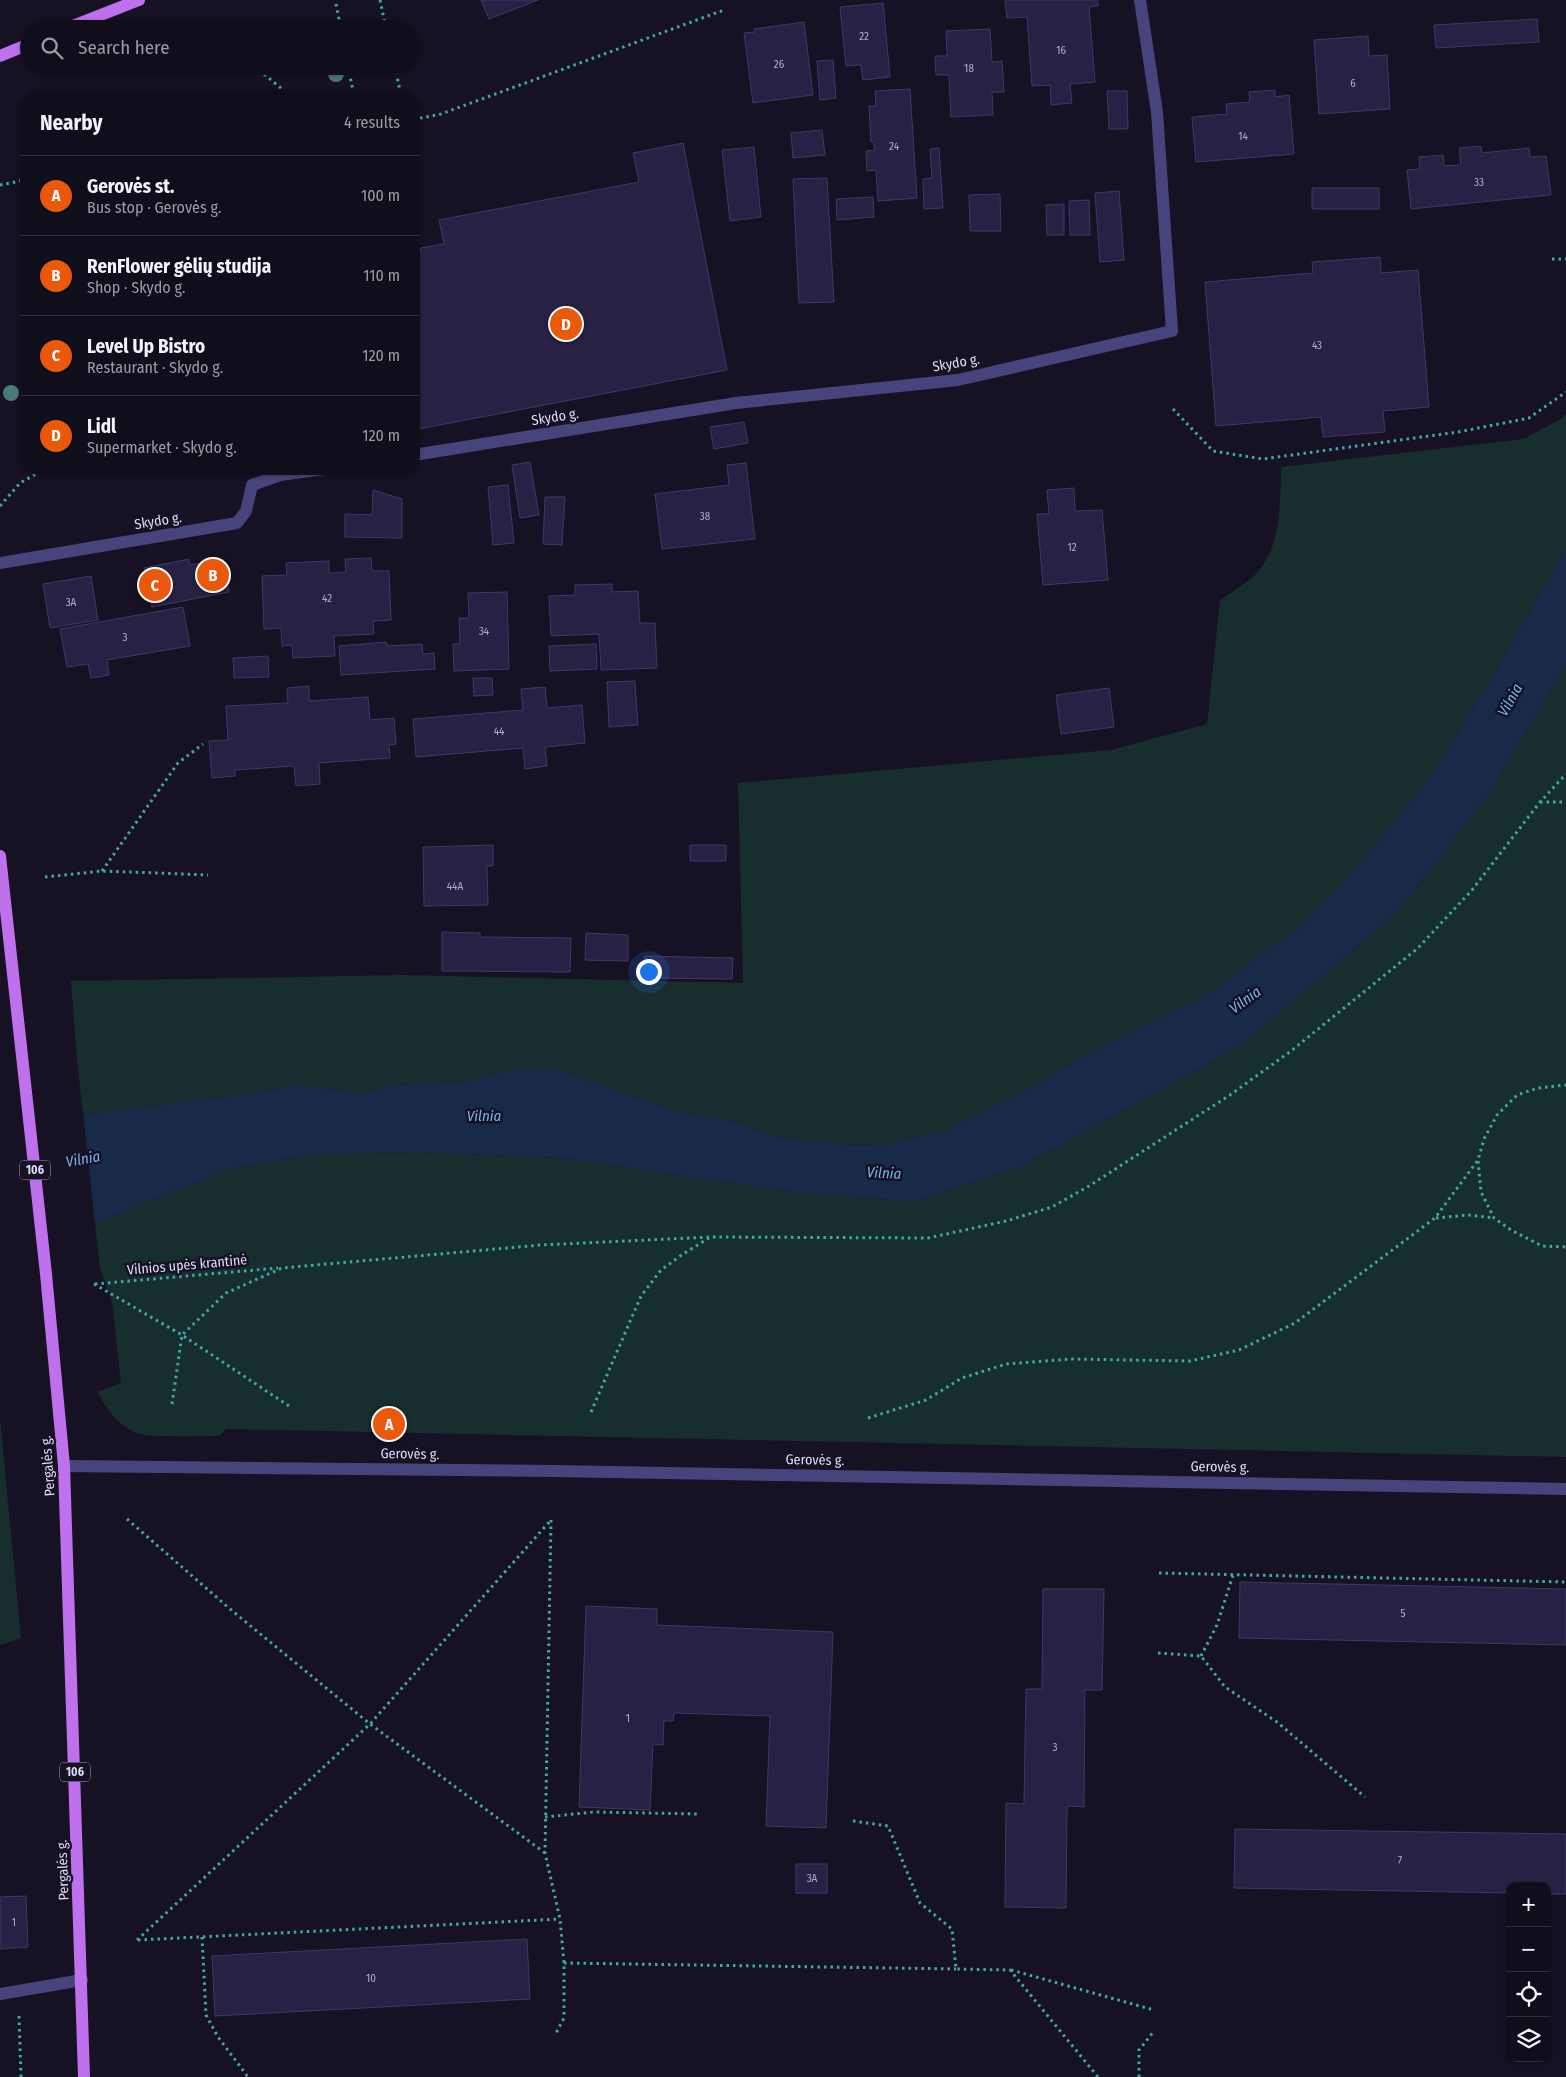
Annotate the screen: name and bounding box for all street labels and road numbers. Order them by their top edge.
street label: Skydo g. [931,351,981,375]
street label: Skydo g. [530,405,580,429]
street label: Skydo g. [133,509,183,533]
road number: 106 [20,1160,50,1180]
street label: Vilnios upės krantinė [126,1251,248,1279]
street label: Pergalės g. [37,1435,59,1497]
street label: Gerovės g. [381,1445,439,1463]
street label: Gerovės g. [786,1451,844,1469]
street label: Gerovės g. [1191,1458,1249,1476]
road number: 106 [60,1762,90,1781]
street label: Pergalės g. [53,1839,73,1901]

